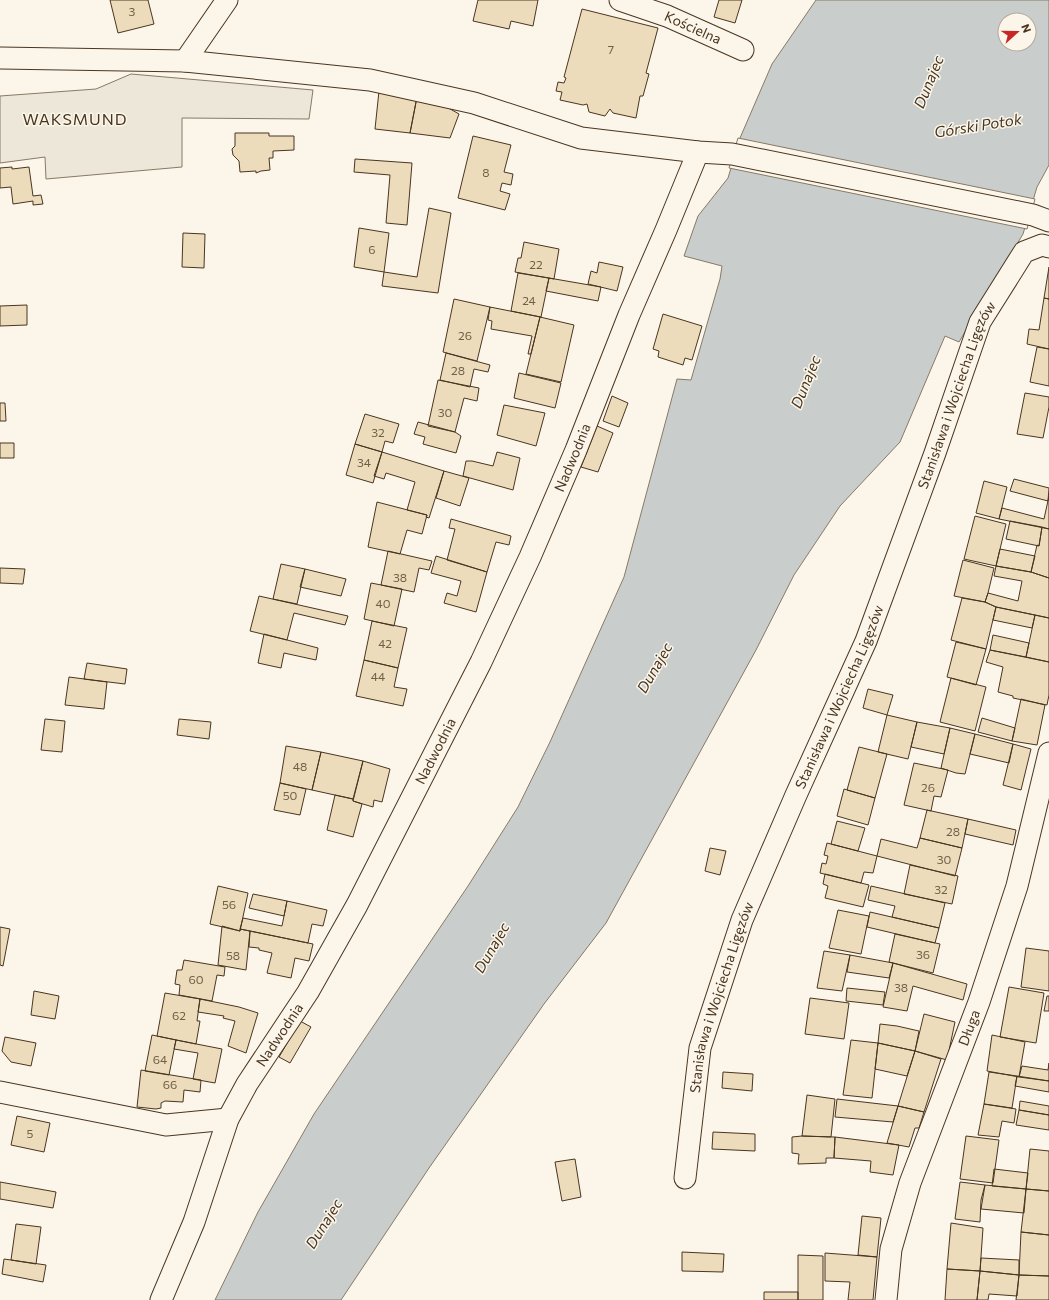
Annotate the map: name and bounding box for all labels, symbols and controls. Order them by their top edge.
house number: 3 [129,4,136,18]
street label: Kościelna [662,7,724,47]
north arrow [997,12,1037,52]
text: N [1019,22,1034,34]
house number: 7 [608,42,614,56]
water label: Dunajec [909,52,947,111]
district label: WAKSMUND [23,109,128,128]
water label: Górski Potok [933,109,1024,141]
house number: 8 [482,165,490,179]
house number: 6 [368,242,376,256]
house number: 22 [529,257,543,271]
house number: 24 [522,293,536,307]
street label: Stanisława i Wojciecha Ligęzów [914,298,999,491]
house number: 26 [458,328,472,342]
water label: Dunajec [786,352,824,411]
house number: 28 [451,363,465,377]
house number: 30 [438,405,453,419]
street label: Nadwodnia [550,421,594,494]
house number: 32 [371,425,385,439]
house number: 34 [357,455,371,469]
house number: 38 [393,570,407,584]
house number: 40 [375,596,391,610]
street label: Stanisława i Wojciecha Ligęzów [791,603,886,791]
house number: 42 [378,636,392,650]
water label: Dunajec [633,639,676,696]
house number: 44 [371,669,385,683]
street label: Nadwodnia [411,715,459,787]
house number: 48 [293,759,307,773]
house number: 26 [921,780,935,794]
house number: 50 [283,788,298,802]
house number: 28 [946,824,960,838]
house number: 30 [937,852,952,866]
house number: 32 [934,882,948,896]
house number: 56 [222,897,236,911]
street label: Stanisława i Wojciecha Ligęzów [686,899,757,1094]
water label: Dunajec [470,919,513,976]
house number: 36 [916,947,930,961]
house number: 58 [226,948,240,962]
house number: 60 [188,972,204,986]
house number: 38 [894,980,908,994]
street label: Nadwodnia [252,1000,306,1069]
street label: Długa [954,1007,983,1048]
house number: 62 [172,1008,186,1022]
house number: 64 [153,1052,167,1066]
house number: 66 [163,1077,177,1091]
house number: 5 [27,1126,34,1140]
water label: Dunajec [301,1195,346,1252]

